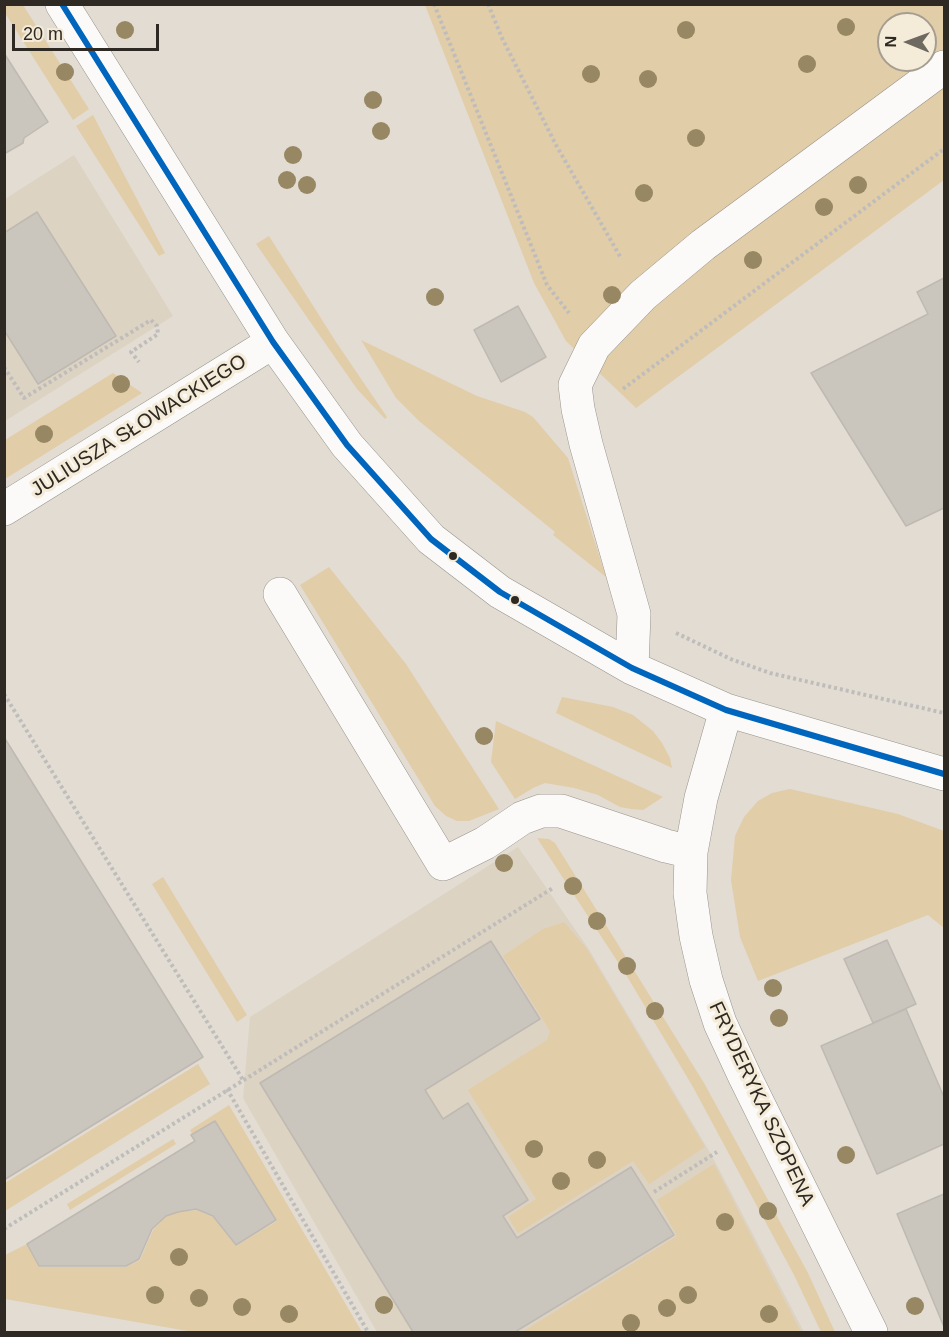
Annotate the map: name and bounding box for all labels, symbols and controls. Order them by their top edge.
scale bar [15,12,162,50]
north arrow [877,12,937,72]
text: 20 m [23,24,63,44]
text: N [882,36,899,48]
street label: JULIUSZA SŁOWACKIEGO [27,350,251,502]
unlabelled marker [447,550,459,562]
unlabelled marker [509,594,521,606]
street label: FRYDERYKA SZOPENA [703,998,819,1210]

